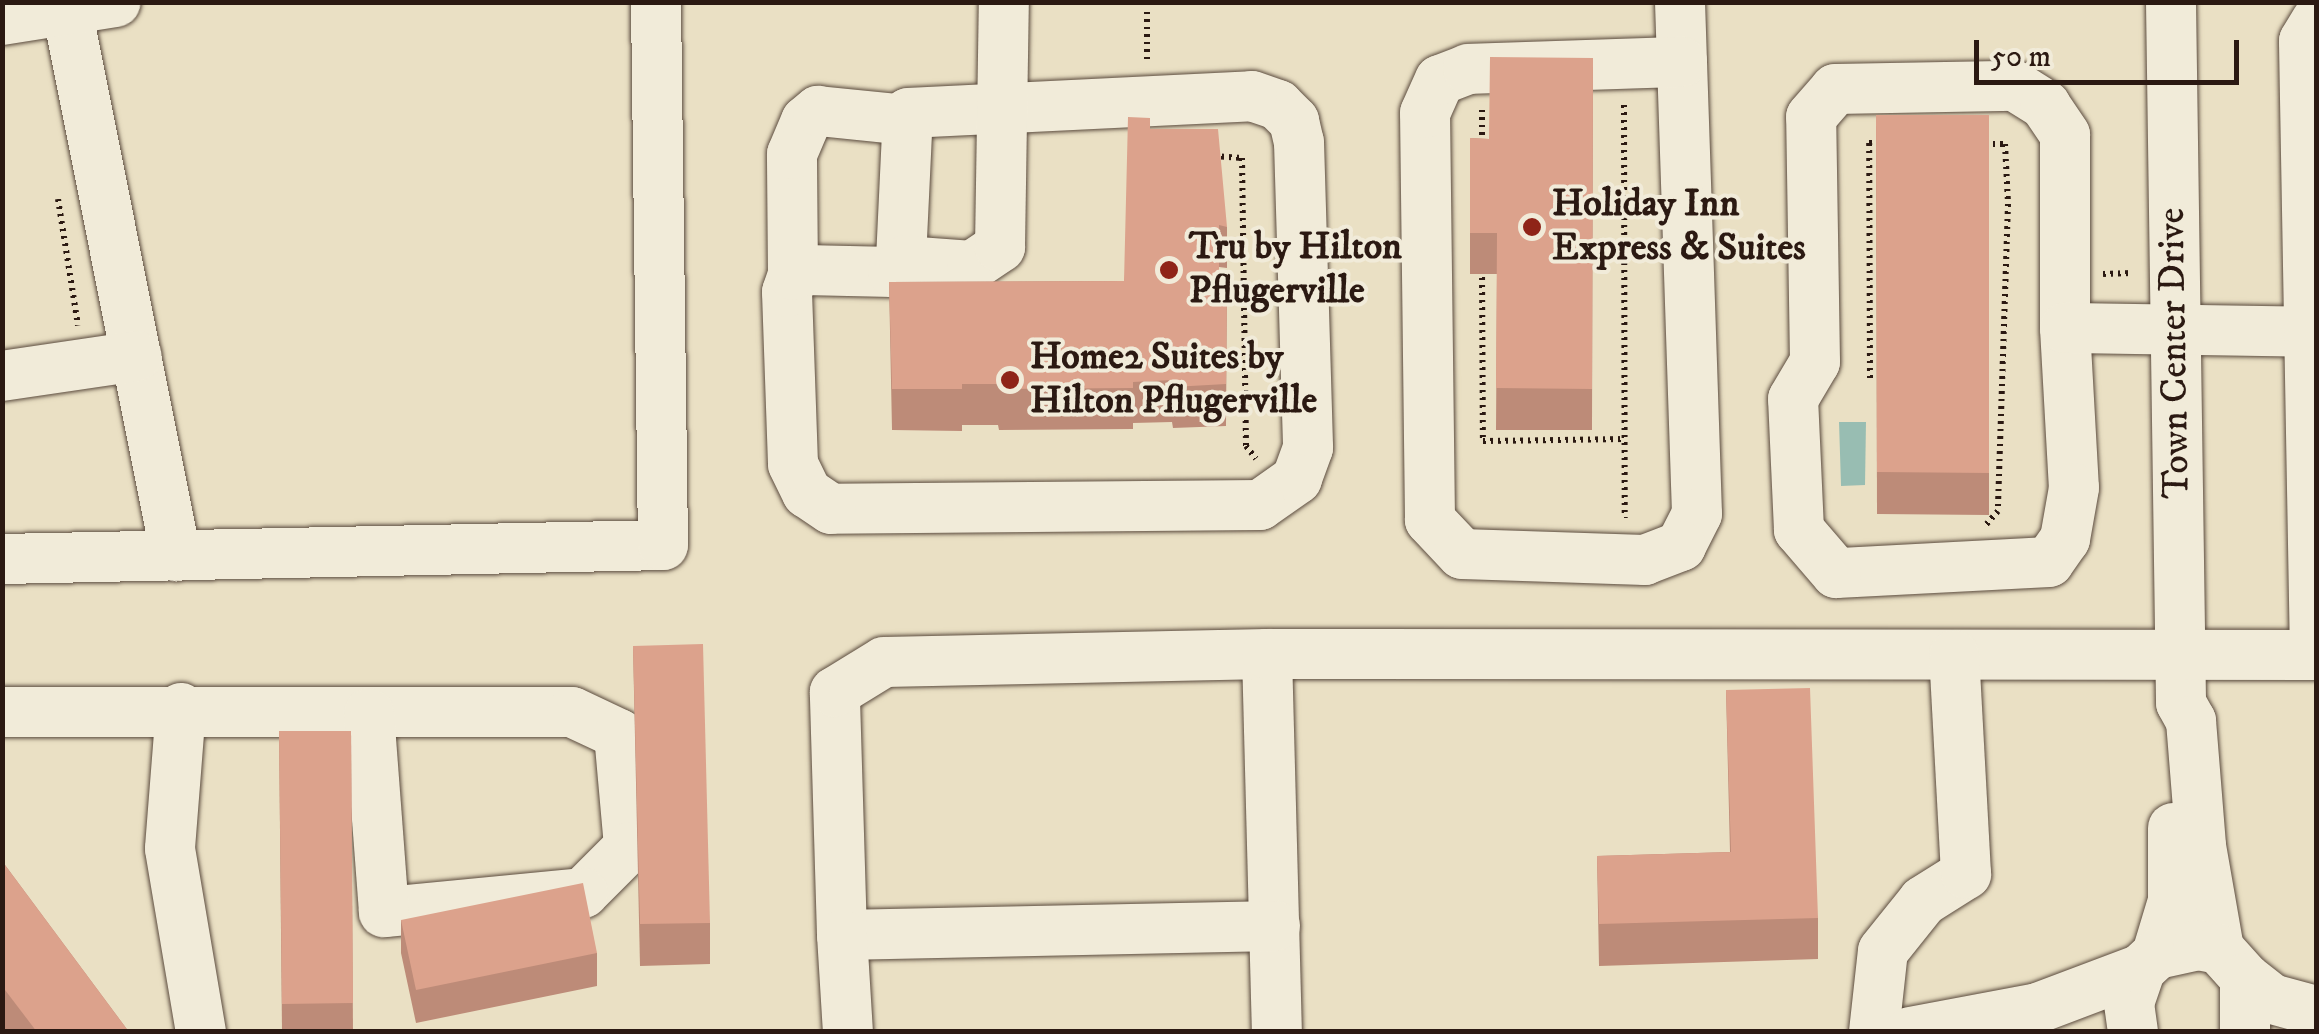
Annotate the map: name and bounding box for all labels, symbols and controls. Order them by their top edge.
scale bar [1979,20,2244,82]
text: 50 m [1991,39,2051,76]
place label: Holiday Inn Express & Suites [1552,182,1806,272]
street label: Town Center Drive [2150,207,2200,499]
marker: Holiday Inn Express & Suites [1521,216,1543,238]
place label: Tru by Hilton Pflugerville [1189,225,1402,314]
marker: Tru by Hilton Pflugerville [1158,259,1180,281]
place label: Home2 Suites by Hilton Pflugerville [1030,335,1317,424]
marker: Home2 Suites by Hilton Pflugerville [999,369,1021,391]

